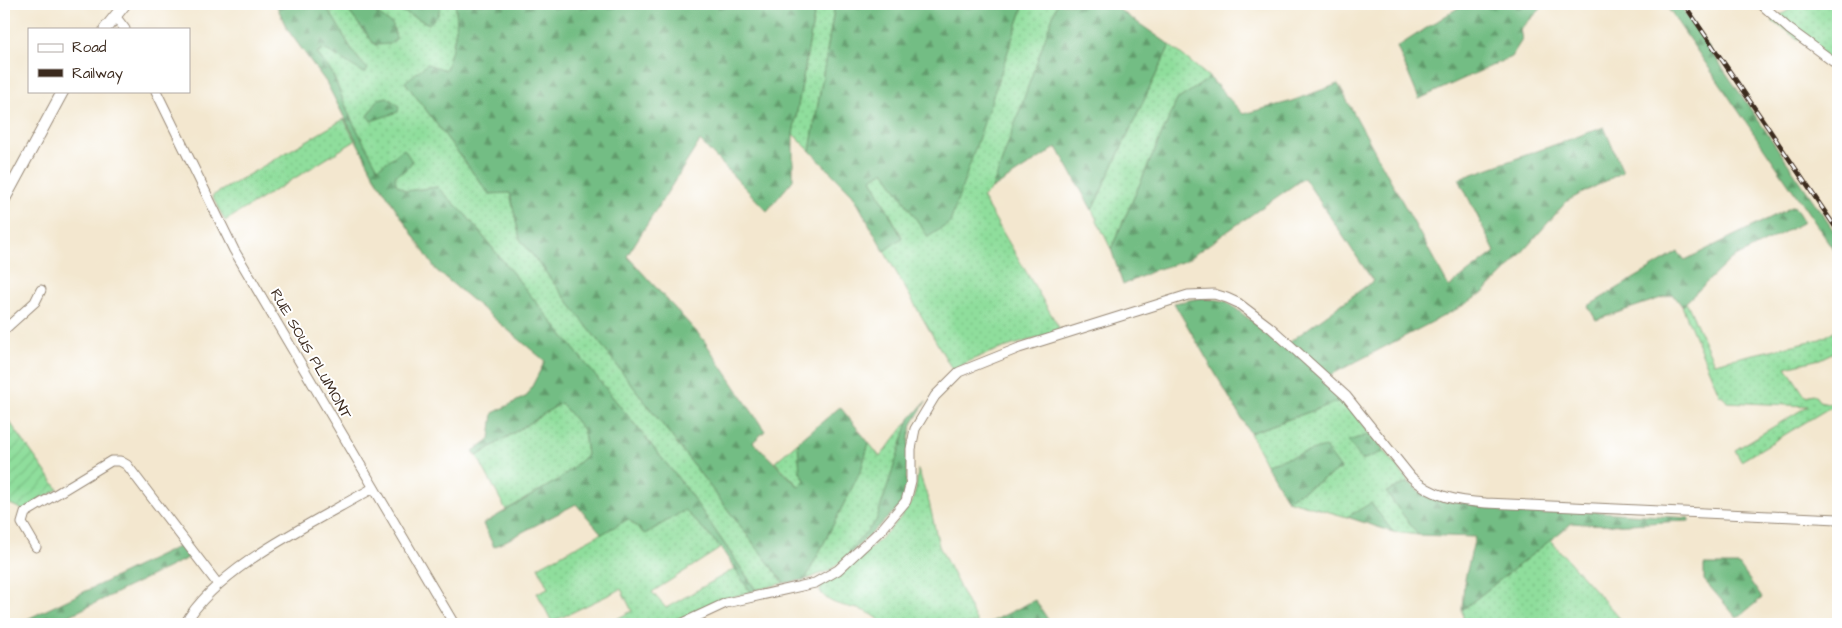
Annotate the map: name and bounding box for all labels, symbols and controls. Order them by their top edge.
legend [28,28,190,92]
text: Road [72,37,107,58]
text: Railway [72,63,123,85]
street label: RUE SOUS PLUMONT [265,285,357,424]

